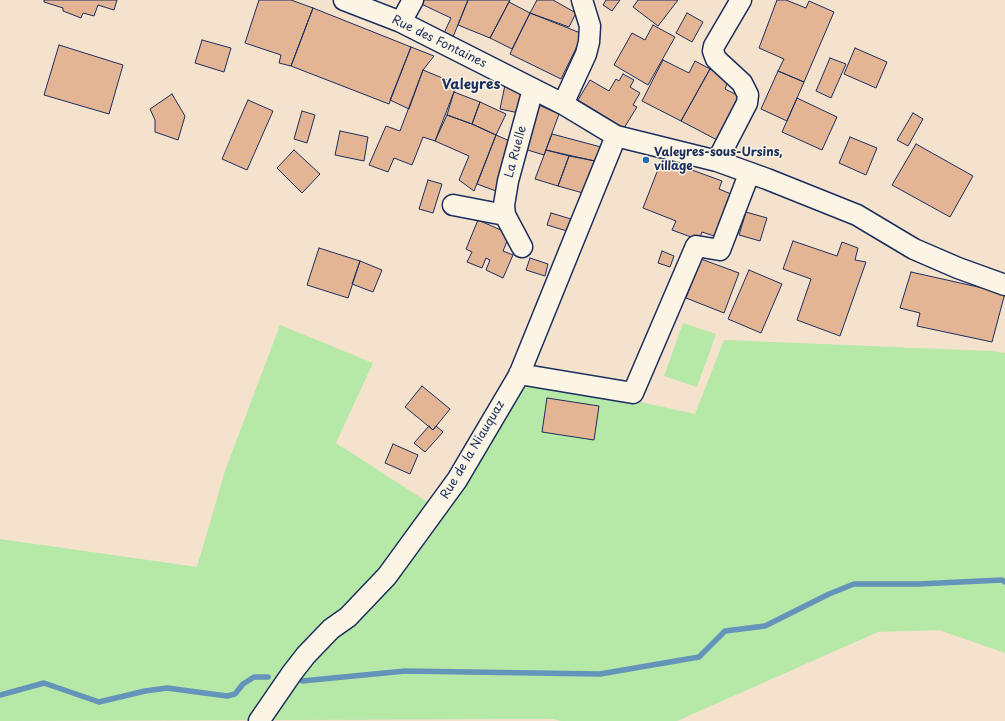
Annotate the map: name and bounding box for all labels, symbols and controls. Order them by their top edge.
street label: Rue des Fontaines [389,13,489,71]
district label: Valeyres [442,77,500,93]
street label: La Ruelle [502,125,530,179]
place label: Valeyres-sous-Ursins, village [654,146,782,174]
marker: Valeyres-sous-Ursins, village [641,155,651,165]
street label: Rue de la Niauquaz [438,398,508,502]

